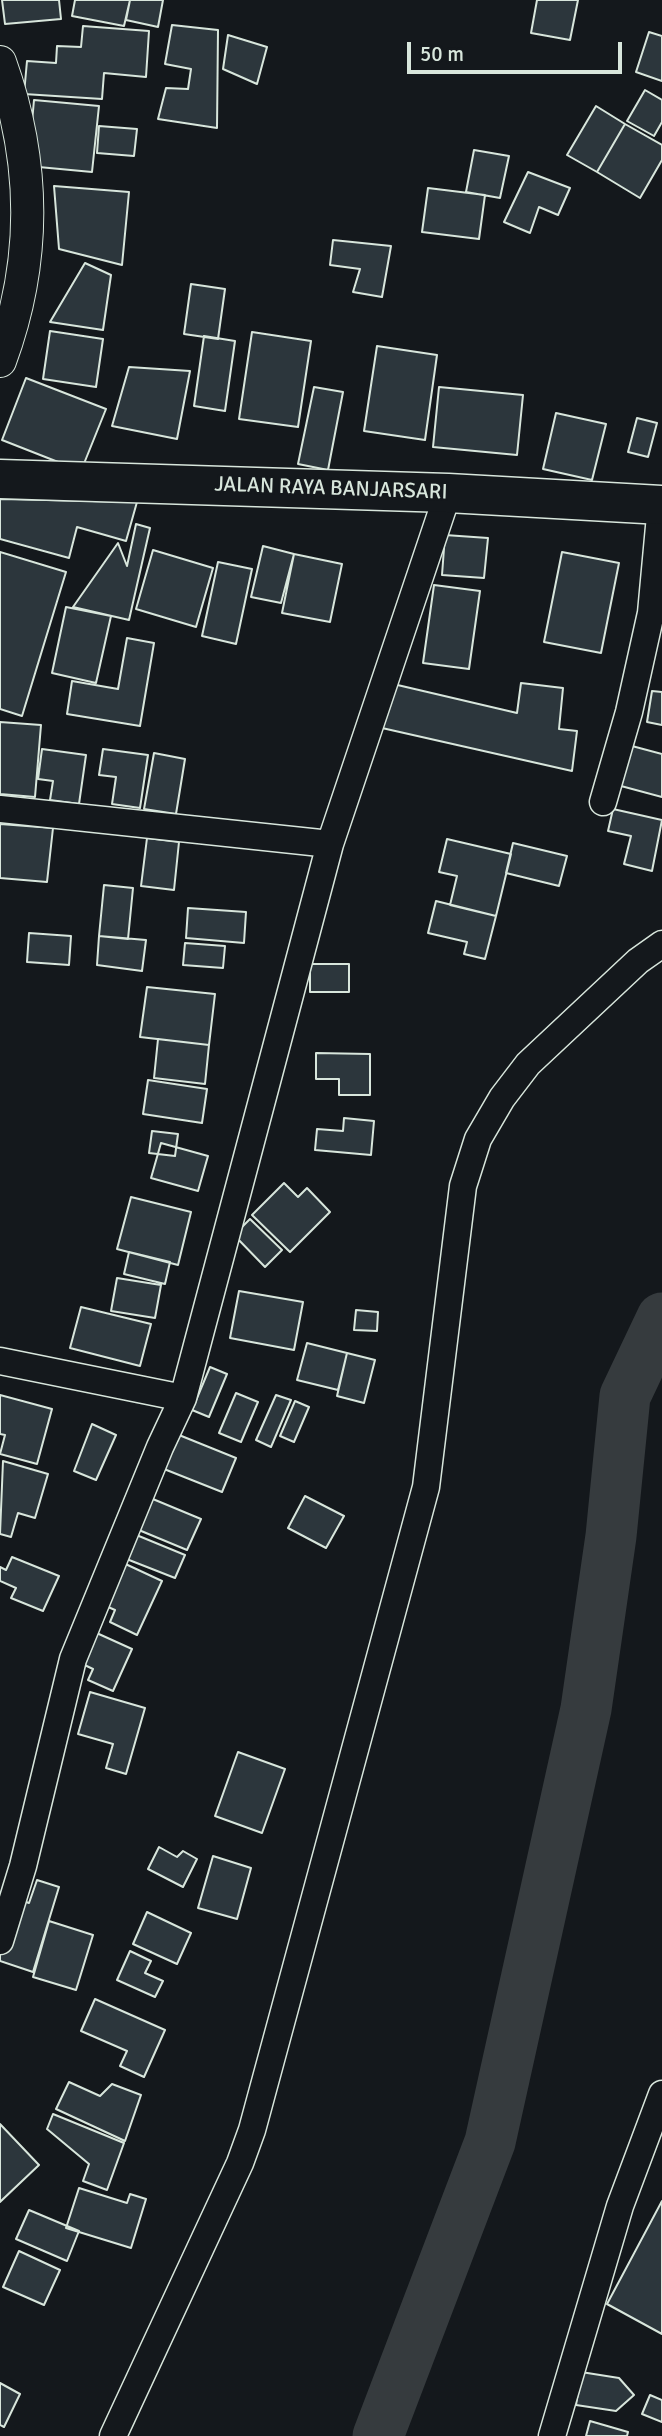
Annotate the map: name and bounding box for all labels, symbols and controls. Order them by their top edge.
scale bar [410,28,625,72]
text: 50 m [420,41,464,67]
street label: JALAN RAYA BANJARSARI [214,472,448,506]

